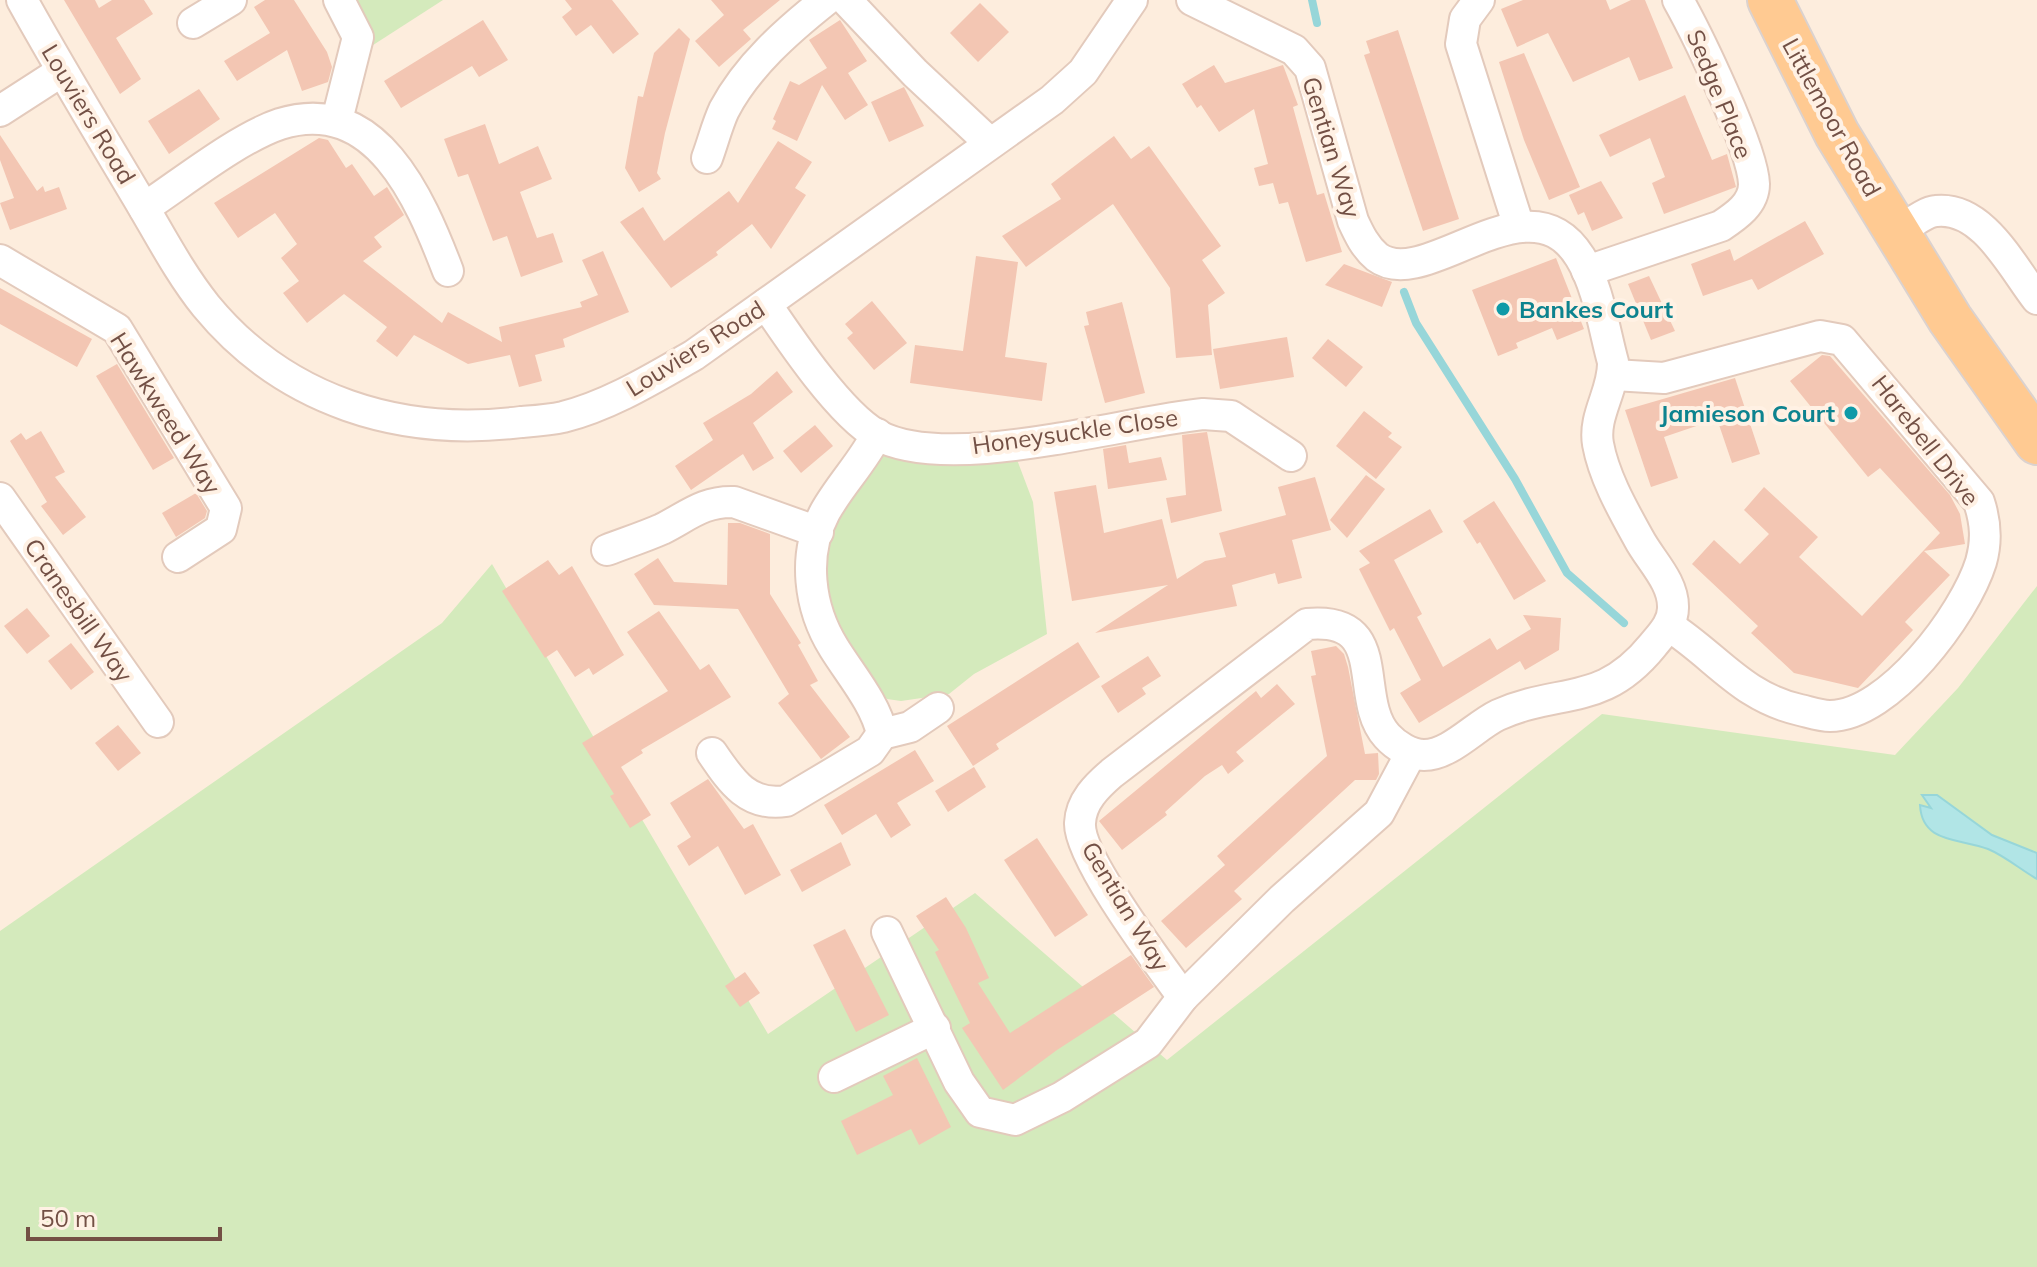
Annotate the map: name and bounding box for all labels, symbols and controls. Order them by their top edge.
street label: Sedge Place [1680,25,1760,163]
street label: Littlemoor Road [1776,33,1888,201]
street label: Louviers Road [36,39,142,189]
street label: Gentian Way [1296,73,1368,221]
street label: Louviers Road [620,294,770,402]
place label: Bankes Court [1519,294,1673,324]
marker: Bankes Court [1494,300,1512,318]
street label: Hawkweed Way [104,326,228,500]
street label: Harebell Drive [1866,369,1986,511]
place label: Jamieson Court [1660,398,1835,428]
street label: Honeysuckle Close [970,402,1180,460]
marker: Jamieson Court [1842,404,1860,422]
street label: Cranesbill Way [18,532,140,688]
street label: Gentian Way [1076,836,1177,976]
scale bar [28,1191,220,1241]
text: 50 m [40,1203,96,1233]

